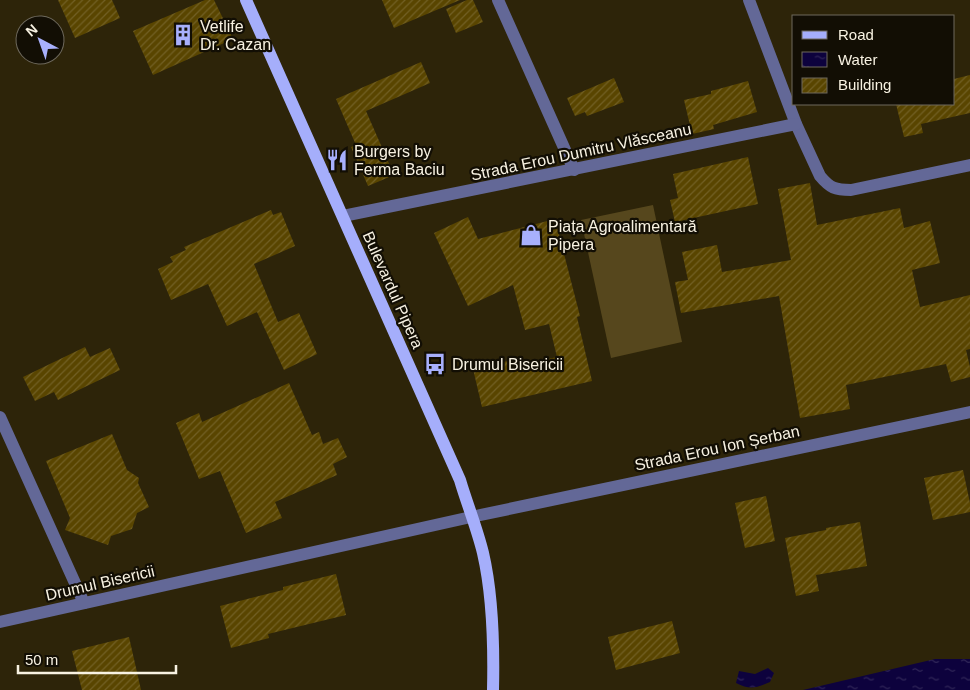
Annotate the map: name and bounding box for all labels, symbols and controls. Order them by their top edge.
north arrow [15,15,65,65]
legend [792,15,955,105]
place label: Vetlife Dr. Cazan [200,18,271,53]
text: N [22,21,41,40]
building icon: Vetlife Dr. Cazan [170,22,196,48]
text: Road [838,26,874,43]
text: Water [838,51,877,68]
text: Building [838,76,891,93]
street label: Strada Erou Dumitru Vlăsceanu [469,120,693,184]
place label: Burgers by Ferma Baciu [354,143,445,178]
restaurant icon: Burgers by Ferma Baciu [324,147,350,173]
place label: Piața Agroalimentară Pipera [548,218,697,253]
shop icon: Piața Agroalimentară Pipera [518,222,544,248]
street label: Bulevardul Pipera [360,229,426,351]
bus stop icon: Drumul Bisericii [422,351,448,377]
place label: Drumul Bisericii [452,356,563,373]
street label: Strada Erou Ion Șerban [633,422,801,474]
street label: Drumul Bisericii [44,562,156,604]
scale bar [18,642,175,674]
text: 50 m [25,651,58,668]

